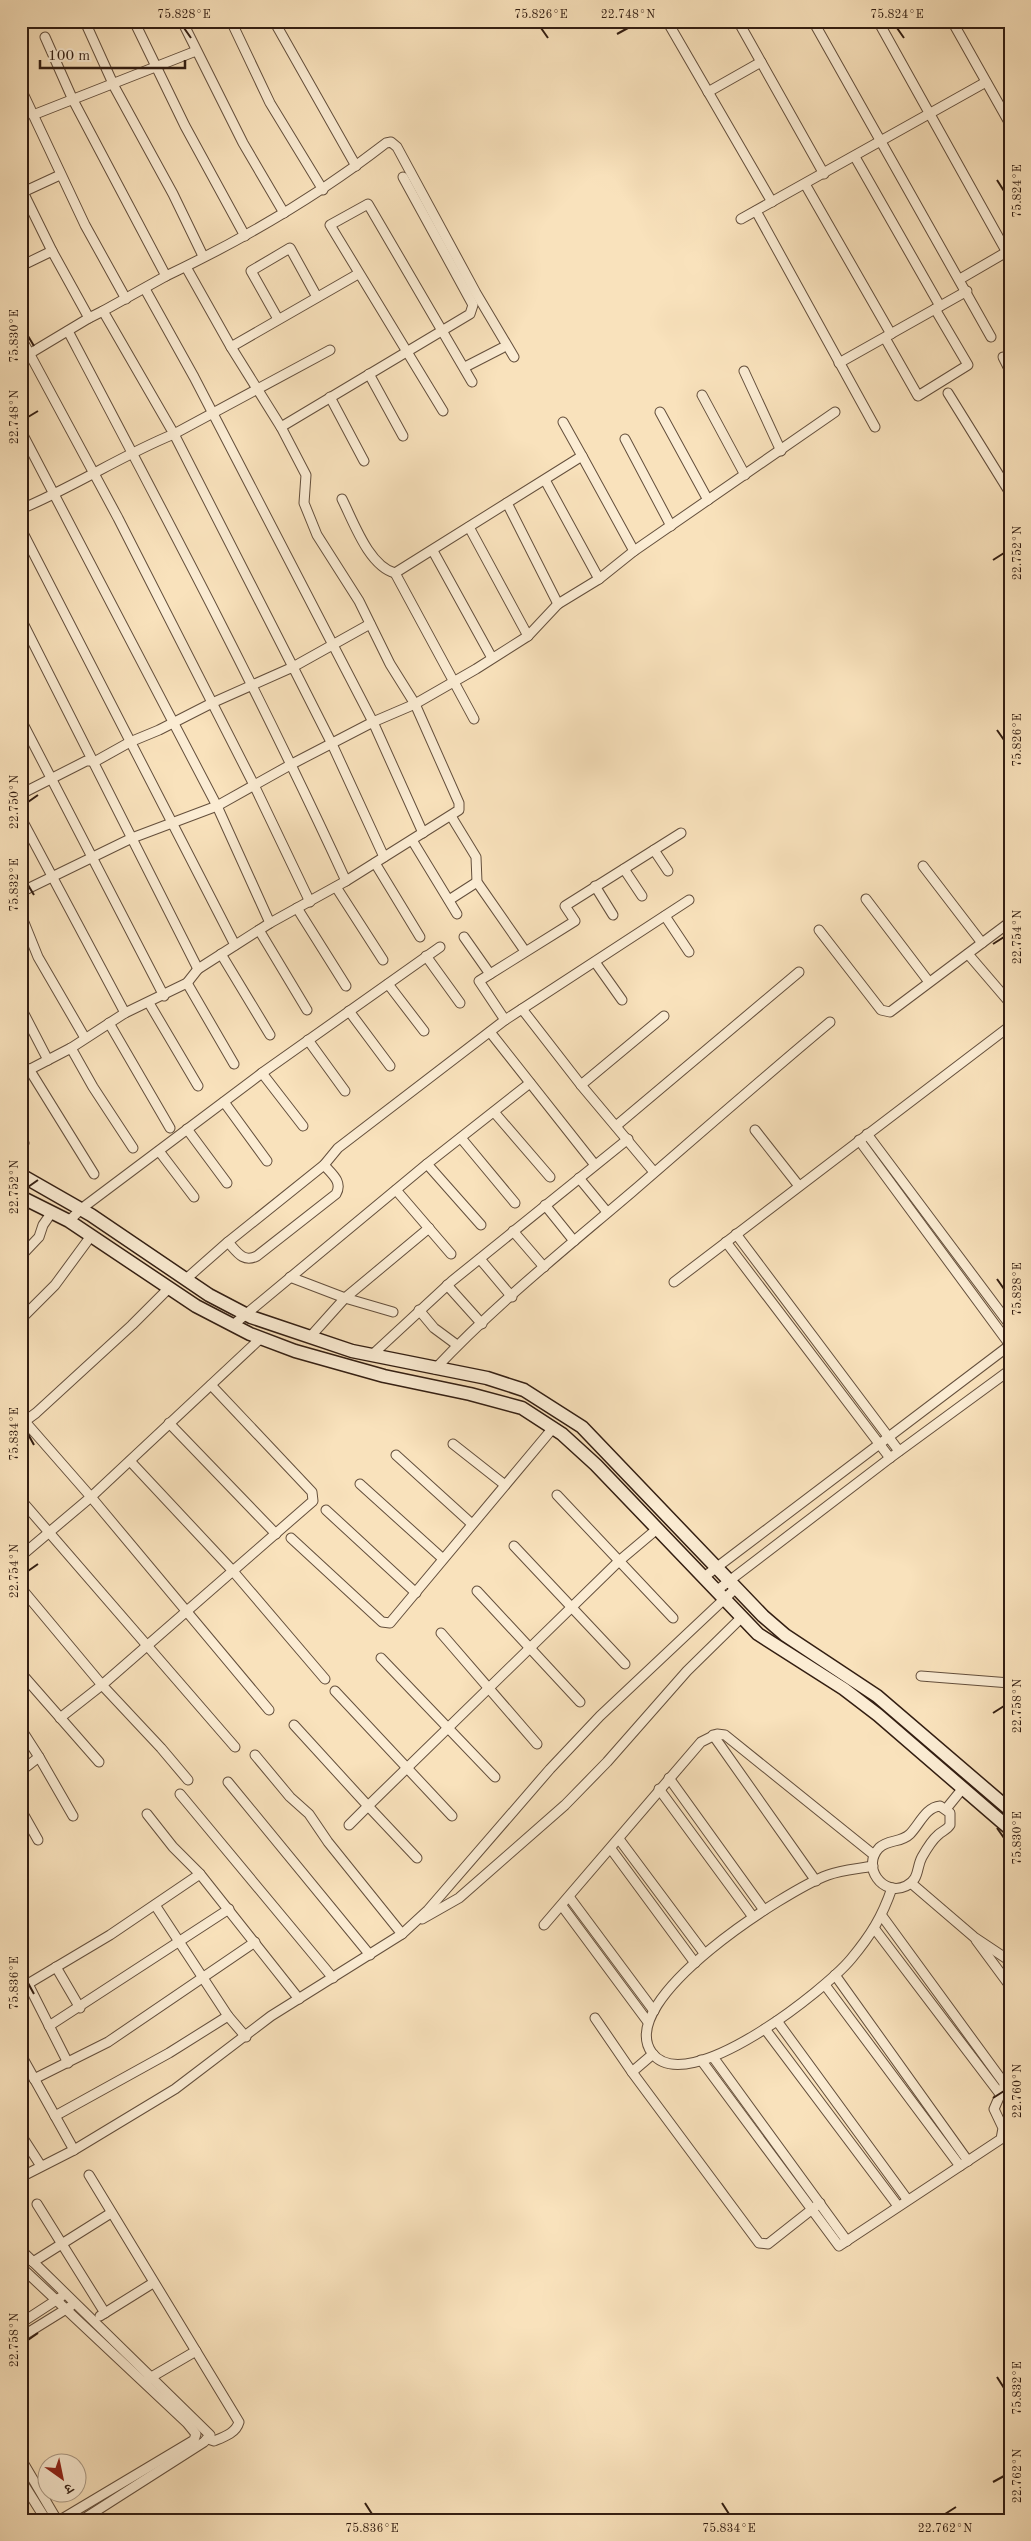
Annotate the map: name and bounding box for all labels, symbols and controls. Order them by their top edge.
text: 75.828°E [157,8,211,21]
text: 75.826°E [514,8,568,21]
text: 75.824°E [870,8,924,21]
text: 22.748°N [601,9,655,21]
scale bar [40,38,185,70]
text: 100 m [48,49,90,64]
text: 75.824°E [1011,164,1024,218]
text: 75.830°E [8,309,21,363]
text: 22.748°N [9,390,21,444]
text: 22.752°N [1011,526,1024,580]
text: 75.826°E [1011,713,1024,767]
text: 22.750°N [8,775,21,829]
text: 75.832°E [8,858,21,912]
text: 22.754°N [1011,910,1024,964]
text: 22.752°N [8,1160,21,1214]
text: 75.828°E [1011,1262,1024,1316]
text: 75.834°E [8,1407,21,1461]
text: 22.754°N [8,1544,21,1598]
text: 22.758°N [1011,1679,1024,1733]
text: 75.830°E [1011,1811,1024,1865]
text: 75.836°E [8,1956,21,2010]
text: 22.760°N [1012,2064,1024,2118]
text: 22.758°N [8,2313,21,2367]
text: 75.832°E [1011,2361,1024,2415]
text: 22.762°N [1012,2449,1024,2503]
north arrow [38,2454,88,2504]
text: उ [61,2480,76,2496]
text: 75.836°E [345,2522,399,2535]
text: 75.834°E [702,2522,756,2535]
text: 22.762°N [918,2523,972,2535]

